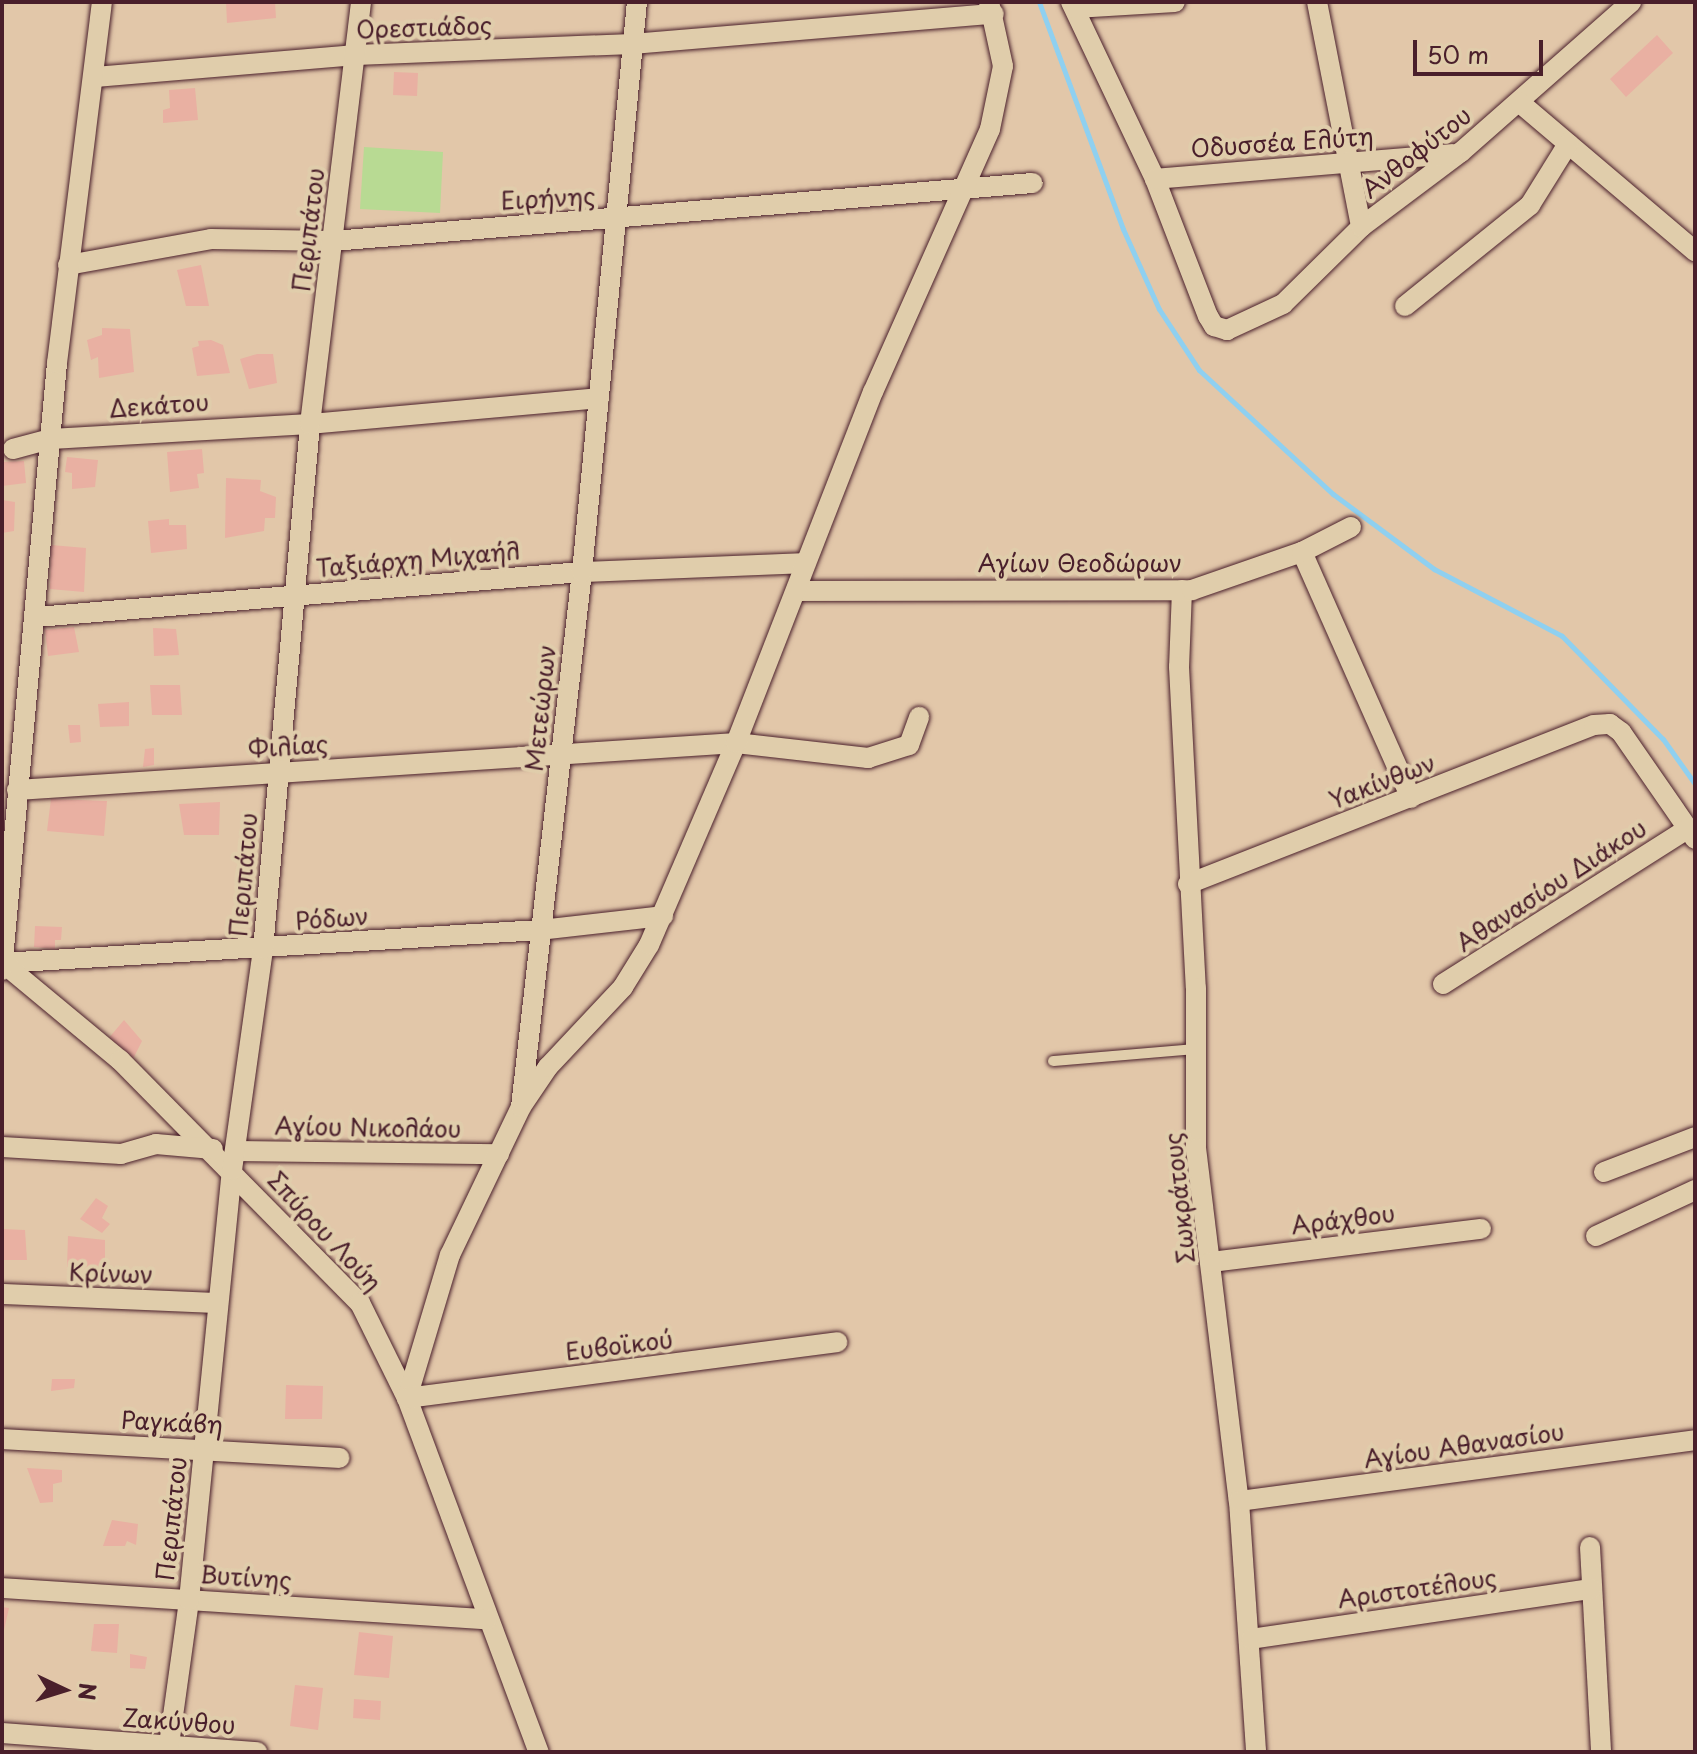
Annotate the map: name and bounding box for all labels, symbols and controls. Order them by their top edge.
street label: Ορεστιάδος [356,10,492,44]
scale bar [1417,24,1547,74]
text: 50 m [1427,36,1489,72]
street label: Ανθοφύτου [1356,100,1476,204]
street label: Οδυσσέα Ελύτη [1189,121,1375,163]
street label: Περιπάτου [286,166,330,294]
street label: Ειρήνης [500,181,596,215]
street label: Δεκάτου [108,387,210,423]
street label: Ταξιάρχη Μιχαήλ [315,536,521,582]
street label: Αγίων Θεοδώρων [977,549,1183,577]
street label: Μετεώρων [519,643,561,773]
street label: Φιλίας [247,729,329,763]
street label: Υακίνθων [1325,748,1439,814]
street label: Περιπάτου [223,811,263,939]
street label: Αθανασίου Διάκου [1451,813,1651,957]
street label: Ρόδων [294,901,370,935]
street label: Αγίου Νικολάου [274,1111,462,1143]
street label: Σωκράτους [1158,1131,1200,1265]
street label: Σπύρου Λούη [263,1166,387,1296]
street label: Αράχθου [1289,1198,1397,1240]
street label: Κρίνων [68,1257,154,1289]
street label: Ευβοϊκού [564,1324,674,1366]
street label: Ραγκάβη [120,1405,224,1439]
street label: Αγίου Αθανασίου [1362,1417,1566,1473]
street label: Περιπάτου [150,1455,192,1583]
street label: Βυτίνης [199,1559,293,1595]
street label: Αριστοτέλους [1336,1563,1498,1613]
north arrow [24,1650,104,1730]
text: N [71,1682,106,1702]
street label: Ζακύνθου [122,1703,236,1739]

